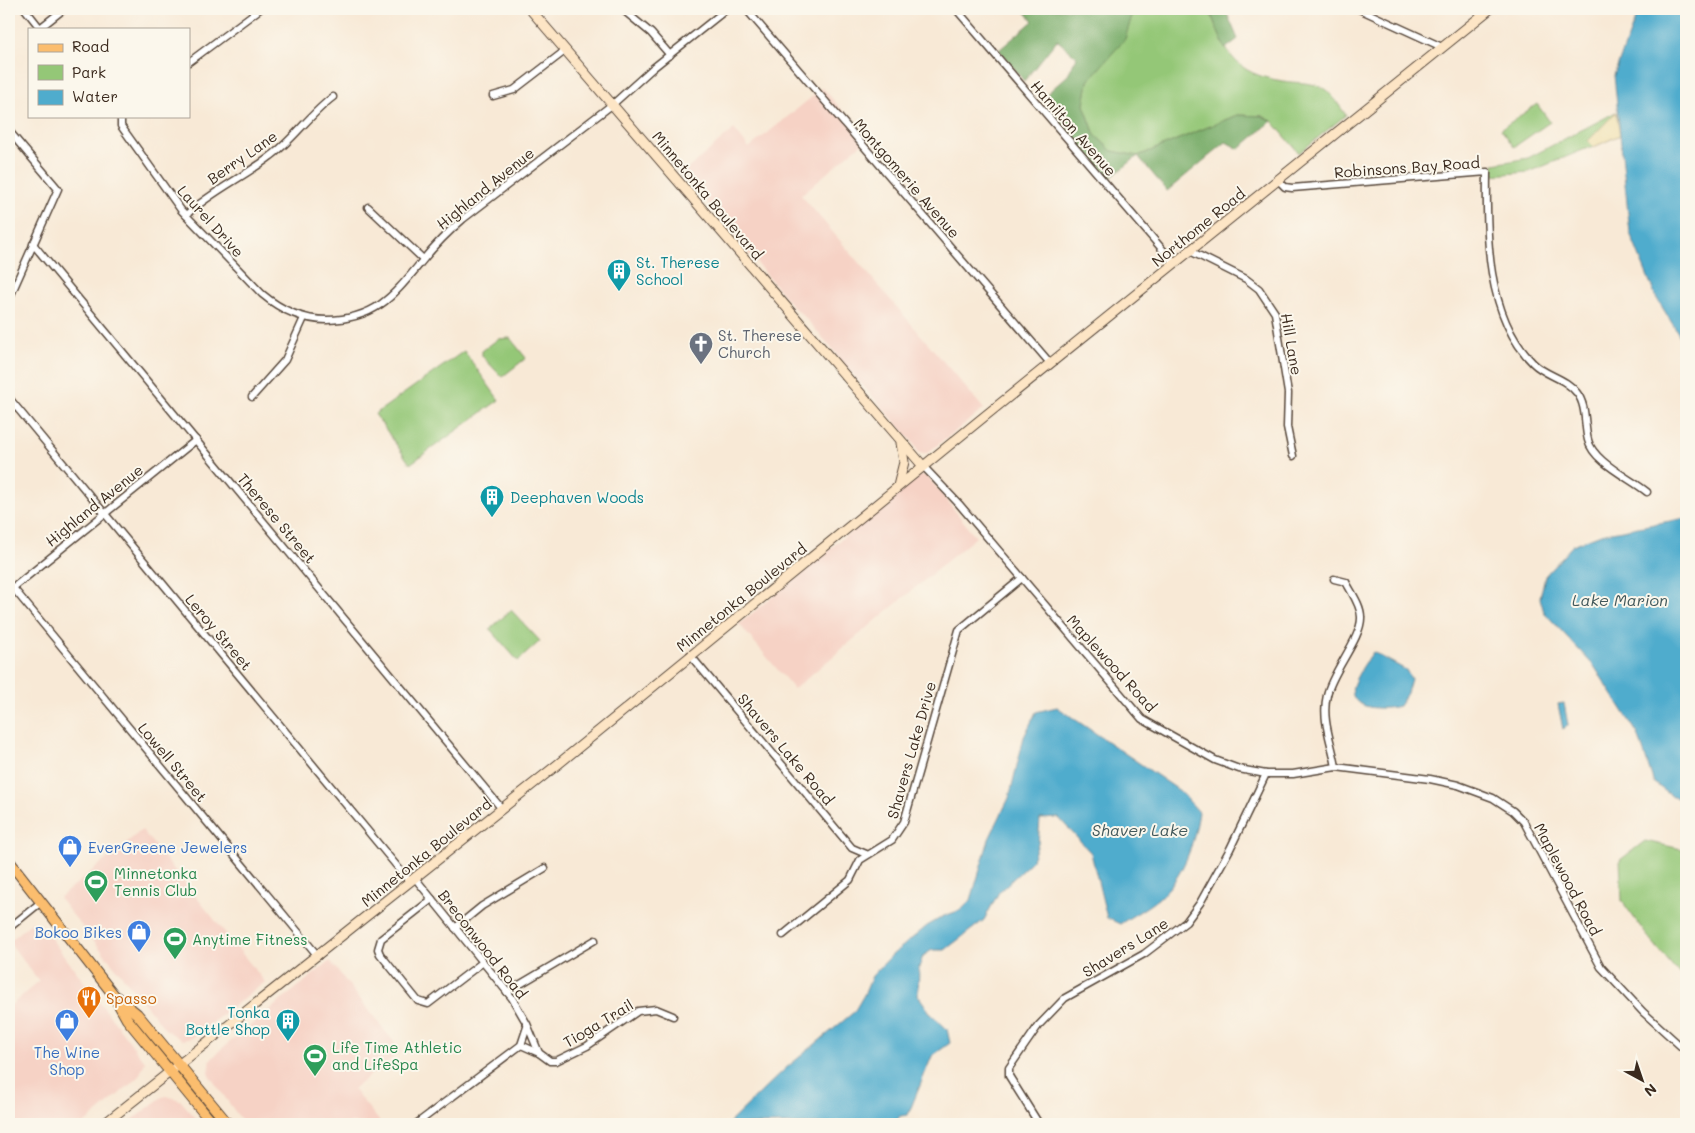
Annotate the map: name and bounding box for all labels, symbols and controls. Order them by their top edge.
legend [28,28,190,118]
text: Road [72,36,109,56]
text: Park [72,62,106,82]
street label: Hamilton Avenue [1027,76,1121,180]
text: Water [72,86,118,106]
street label: Montgomerie Avenue [849,114,965,242]
street label: Berry Lane [203,126,281,188]
street label: Minnetonka Boulevard [648,126,768,264]
street label: Highland Avenue [432,142,538,234]
street label: Robinsons Bay Road [1333,152,1481,182]
street label: Laurel Drive [173,181,249,261]
street label: Northome Road [1147,183,1249,271]
place label: St. Therese School [636,252,720,289]
building icon: St. Therese School [606,258,632,292]
street label: Hill Lane [1277,312,1307,376]
place label: St. Therese Church [718,325,802,362]
church icon: St. Therese Church [688,331,714,365]
street label: Highland Avenue [41,459,147,551]
street label: Therese Street [233,469,321,567]
building icon: Deephaven Woods [479,484,505,518]
place label: Deephaven Woods [510,487,644,507]
street label: Minnetonka Boulevard [672,538,810,656]
water label: Lake Marion [1572,589,1668,610]
street label: Leroy Street [181,590,257,674]
street label: Maplewood Road [1063,610,1161,716]
street label: Shavers Lake Drive [882,679,940,821]
street label: Shavers Lake Road [733,689,839,809]
street label: Lowell Street [134,718,212,806]
street label: Minnetonka Boulevard [357,793,495,911]
water label: Shaver Lake [1092,819,1188,840]
street label: Maplewood Road [1530,819,1606,939]
shop icon: EverGreene Jewelers [57,834,83,868]
place label: EverGreene Jewelers [88,837,247,857]
place label: Minnetonka Tennis Club [114,863,198,900]
sports icon: Minnetonka Tennis Club [83,869,109,903]
street label: Breconwood Road [434,885,532,1003]
street label: Shavers Lane [1078,913,1172,981]
shop icon: Bokoo Bikes [126,919,152,953]
place label: Bokoo Bikes [35,922,122,942]
sports icon: Anytime Fitness [162,926,188,960]
place label: Anytime Fitness [192,929,308,949]
restaurant icon: Spasso [76,985,102,1019]
place label: Spasso [106,988,157,1008]
street label: Tioga Trail [559,994,637,1052]
place label: Tonka Bottle Shop [186,1002,270,1039]
shop icon: The Wine Shop [54,1008,80,1042]
building icon: Tonka Bottle Shop [275,1008,301,1042]
place label: Life Time Athletic and LifeSpa [332,1037,462,1074]
place label: The Wine Shop [34,1042,100,1079]
sports icon: Life Time Athletic and LifeSpa [302,1043,328,1077]
north arrow [1618,1056,1668,1106]
text: N [1640,1080,1661,1101]

